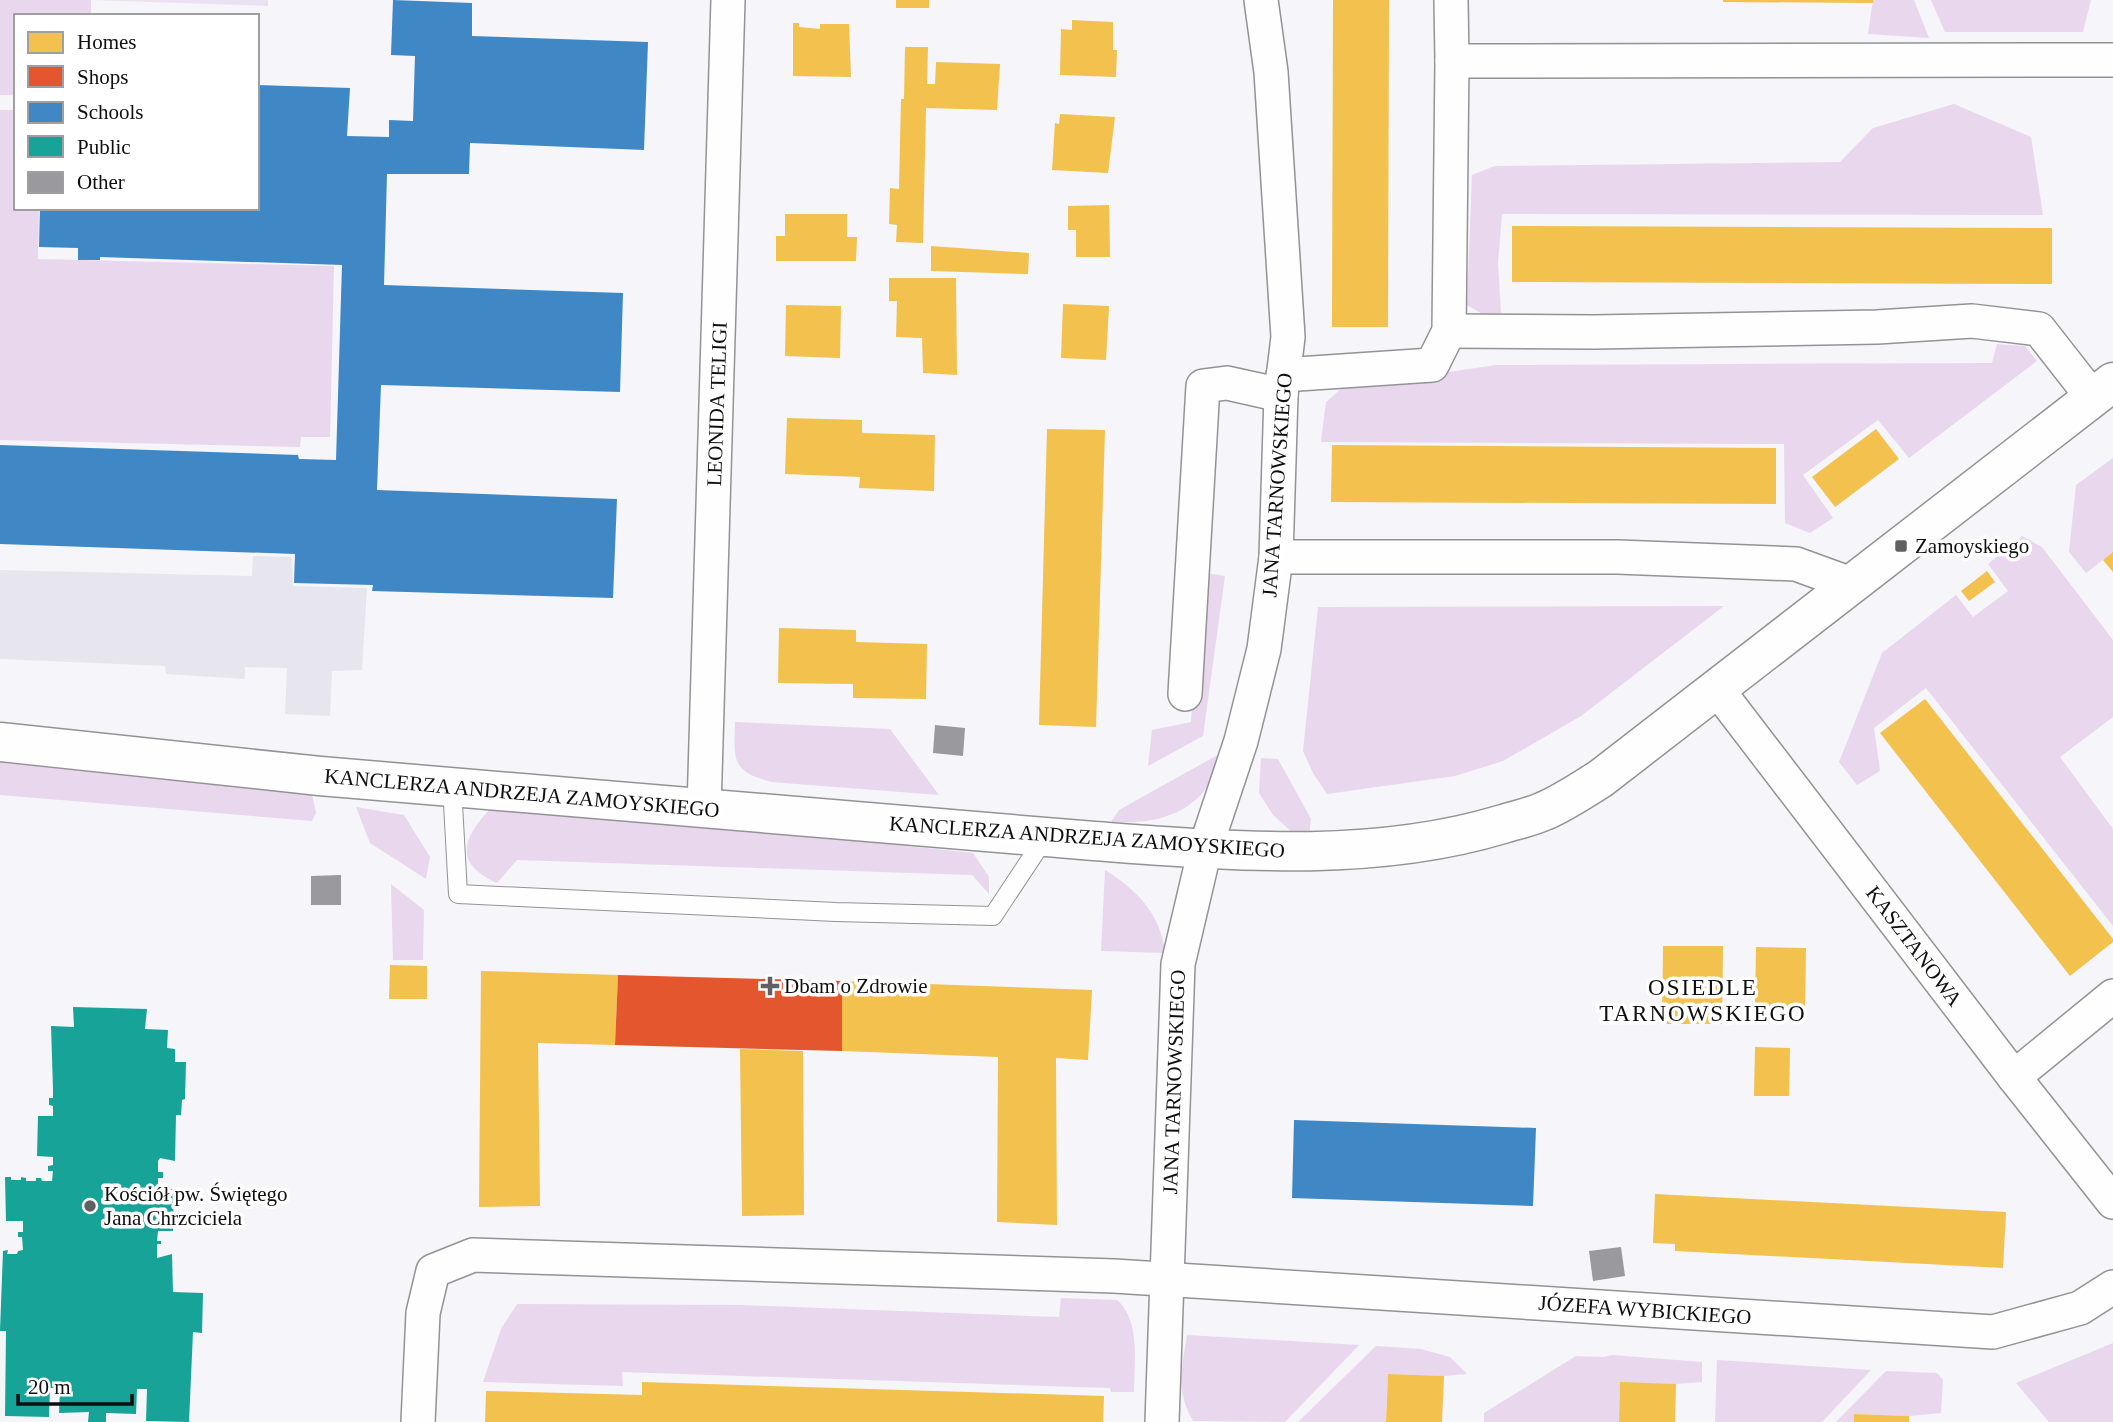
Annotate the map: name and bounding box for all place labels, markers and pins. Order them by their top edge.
place label: Zamoyskiego [1915,534,2029,558]
marker: Zamoyskiego [1893,538,1909,554]
place label: Dbam o Zdrowie [784,974,927,998]
marker: Dbam o Zdrowie [762,978,778,994]
place label: Kościół pw. Świętego Jana Chrzciciela [104,1182,288,1230]
marker: Kościół pw. Świętego Jana Chrzciciela [82,1198,98,1214]

